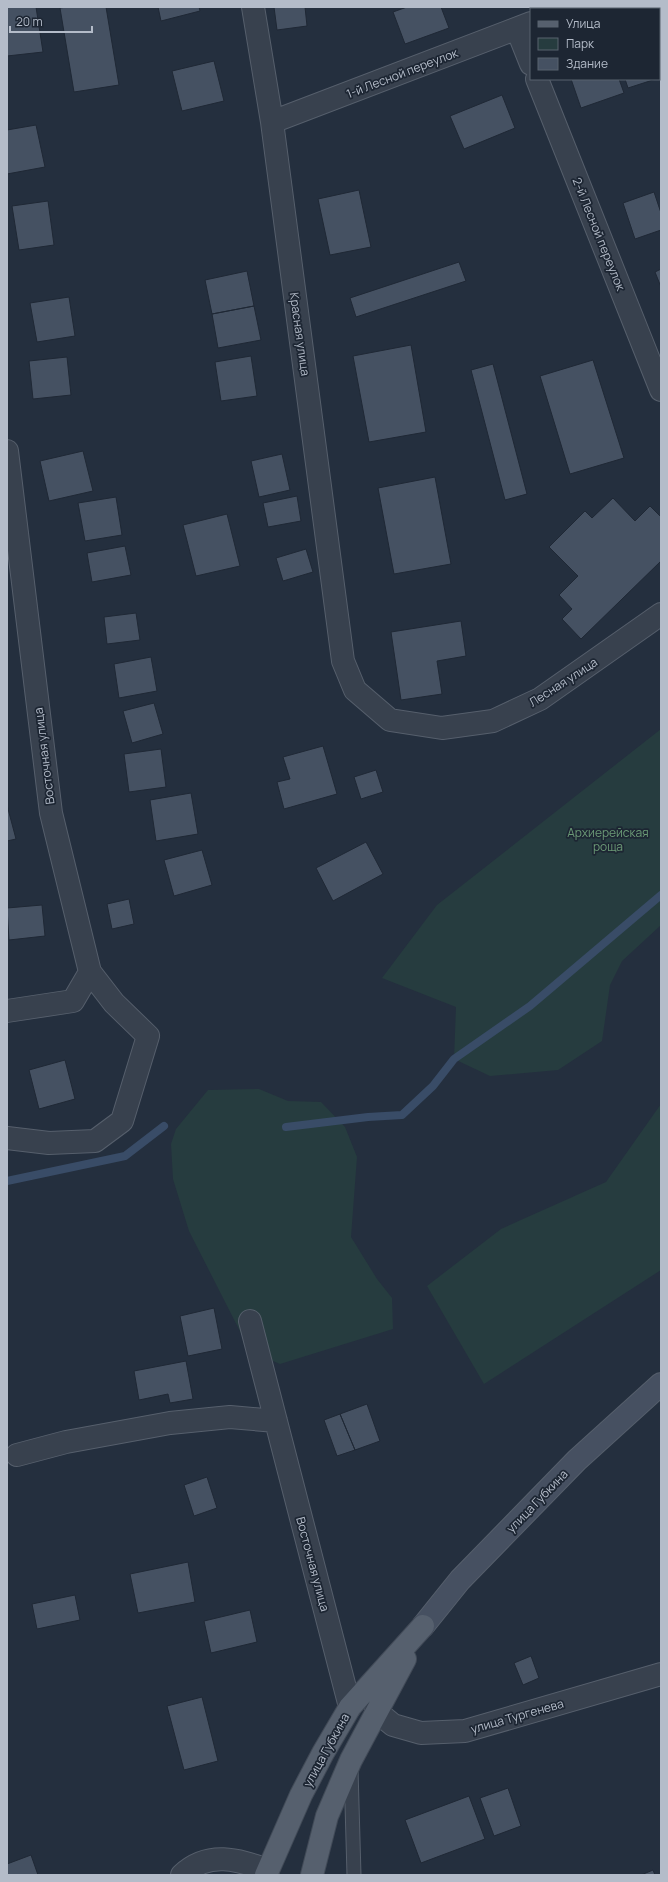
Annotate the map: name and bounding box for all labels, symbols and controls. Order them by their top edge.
scale bar [10,8,92,34]
legend [530,8,660,80]
text: 20 m [16,13,43,30]
text: Улица [566,15,600,32]
text: Парк [566,35,595,52]
street label: 1-й Лесной переулок [344,43,461,102]
text: Здание [566,55,608,72]
street label: 2-й Лесной переулок [569,175,630,294]
street label: Красная улица [286,291,314,377]
street label: Лесная улица [525,653,601,711]
street label: Восточная улица [30,707,58,805]
park label: Архиерейская роща [567,824,649,855]
street label: улица Губкина [503,1466,571,1536]
street label: Восточная улица [292,1515,334,1613]
street label: улица Тургенева [469,1695,565,1737]
street label: улица Губкина [299,1710,353,1790]

